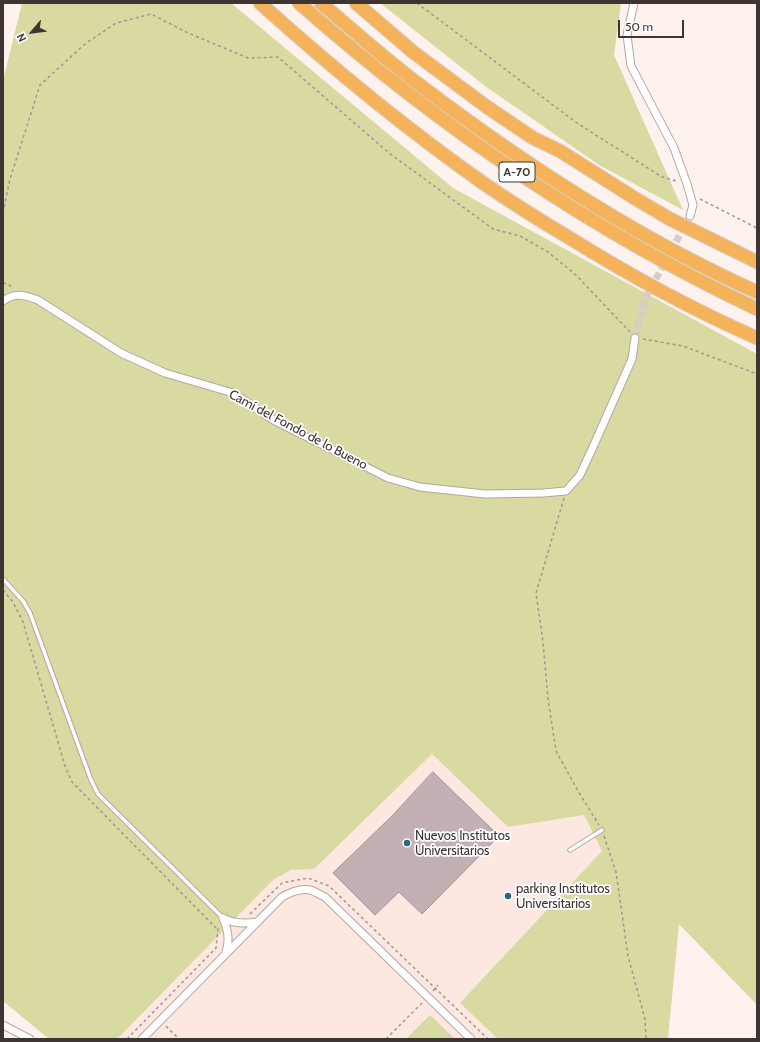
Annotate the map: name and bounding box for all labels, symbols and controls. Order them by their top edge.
north arrow [12,12,52,52]
scale bar [620,12,686,38]
text: 50 m [625,19,653,34]
text: N [13,31,29,44]
road number: A-70 [499,162,535,182]
street label: Camí del Fondo de lo Bueno [226,387,370,473]
place label: Nuevos Institutos Universitarios [415,828,510,859]
marker: Nuevos Institutos Universitarios [402,838,412,848]
place label: parking Institutos Universitarios [516,881,610,912]
marker: parking Institutos Universitarios [503,891,513,901]

